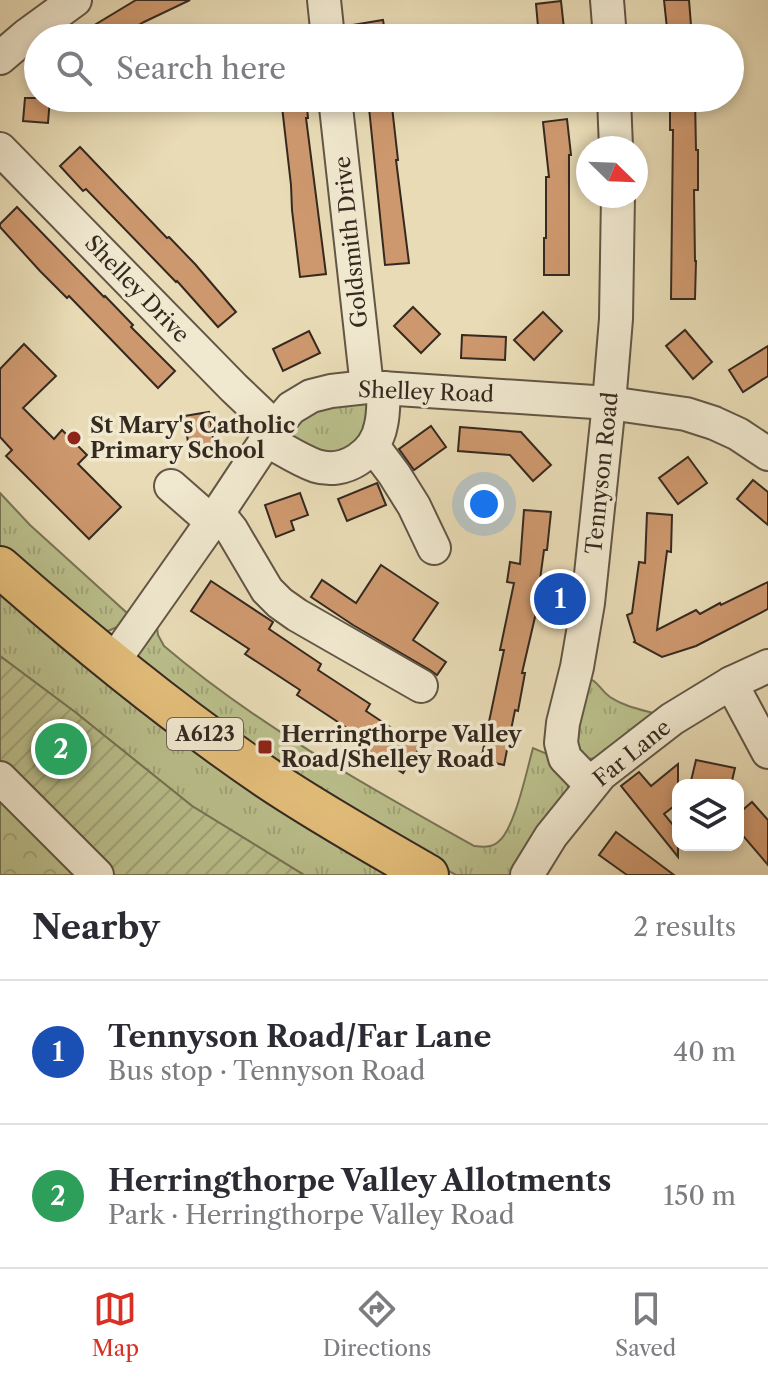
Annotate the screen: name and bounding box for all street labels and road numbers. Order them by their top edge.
street label: Goldsmith Drive [329,155,373,329]
street label: Shelley Drive [79,230,195,348]
street label: Shelley Road [358,376,494,408]
street label: Tennyson Road [580,391,624,555]
street label: Far Lane [588,714,676,792]
road number: A6123 [167,718,243,750]

